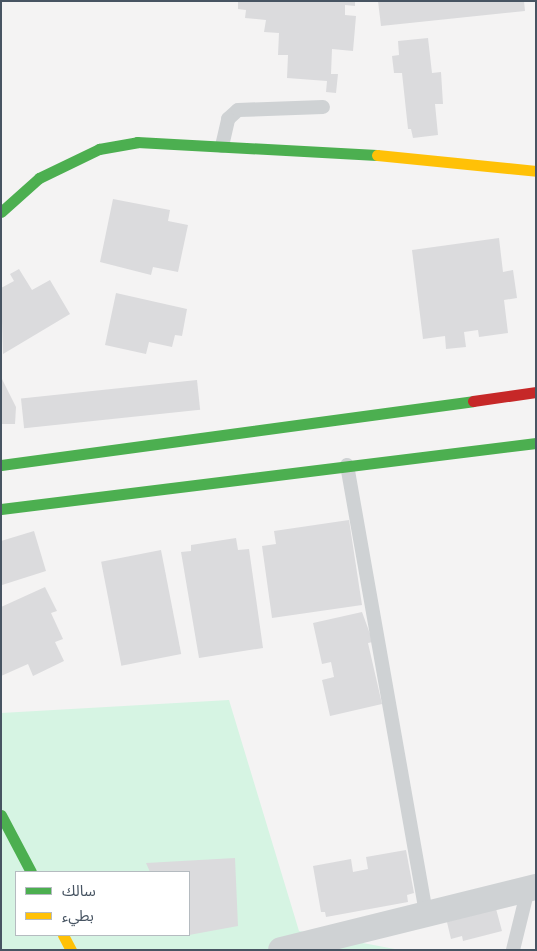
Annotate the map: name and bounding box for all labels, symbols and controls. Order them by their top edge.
legend [15,871,190,936]
text: سالك [62,882,96,900]
text: بطيء [62,907,94,925]

